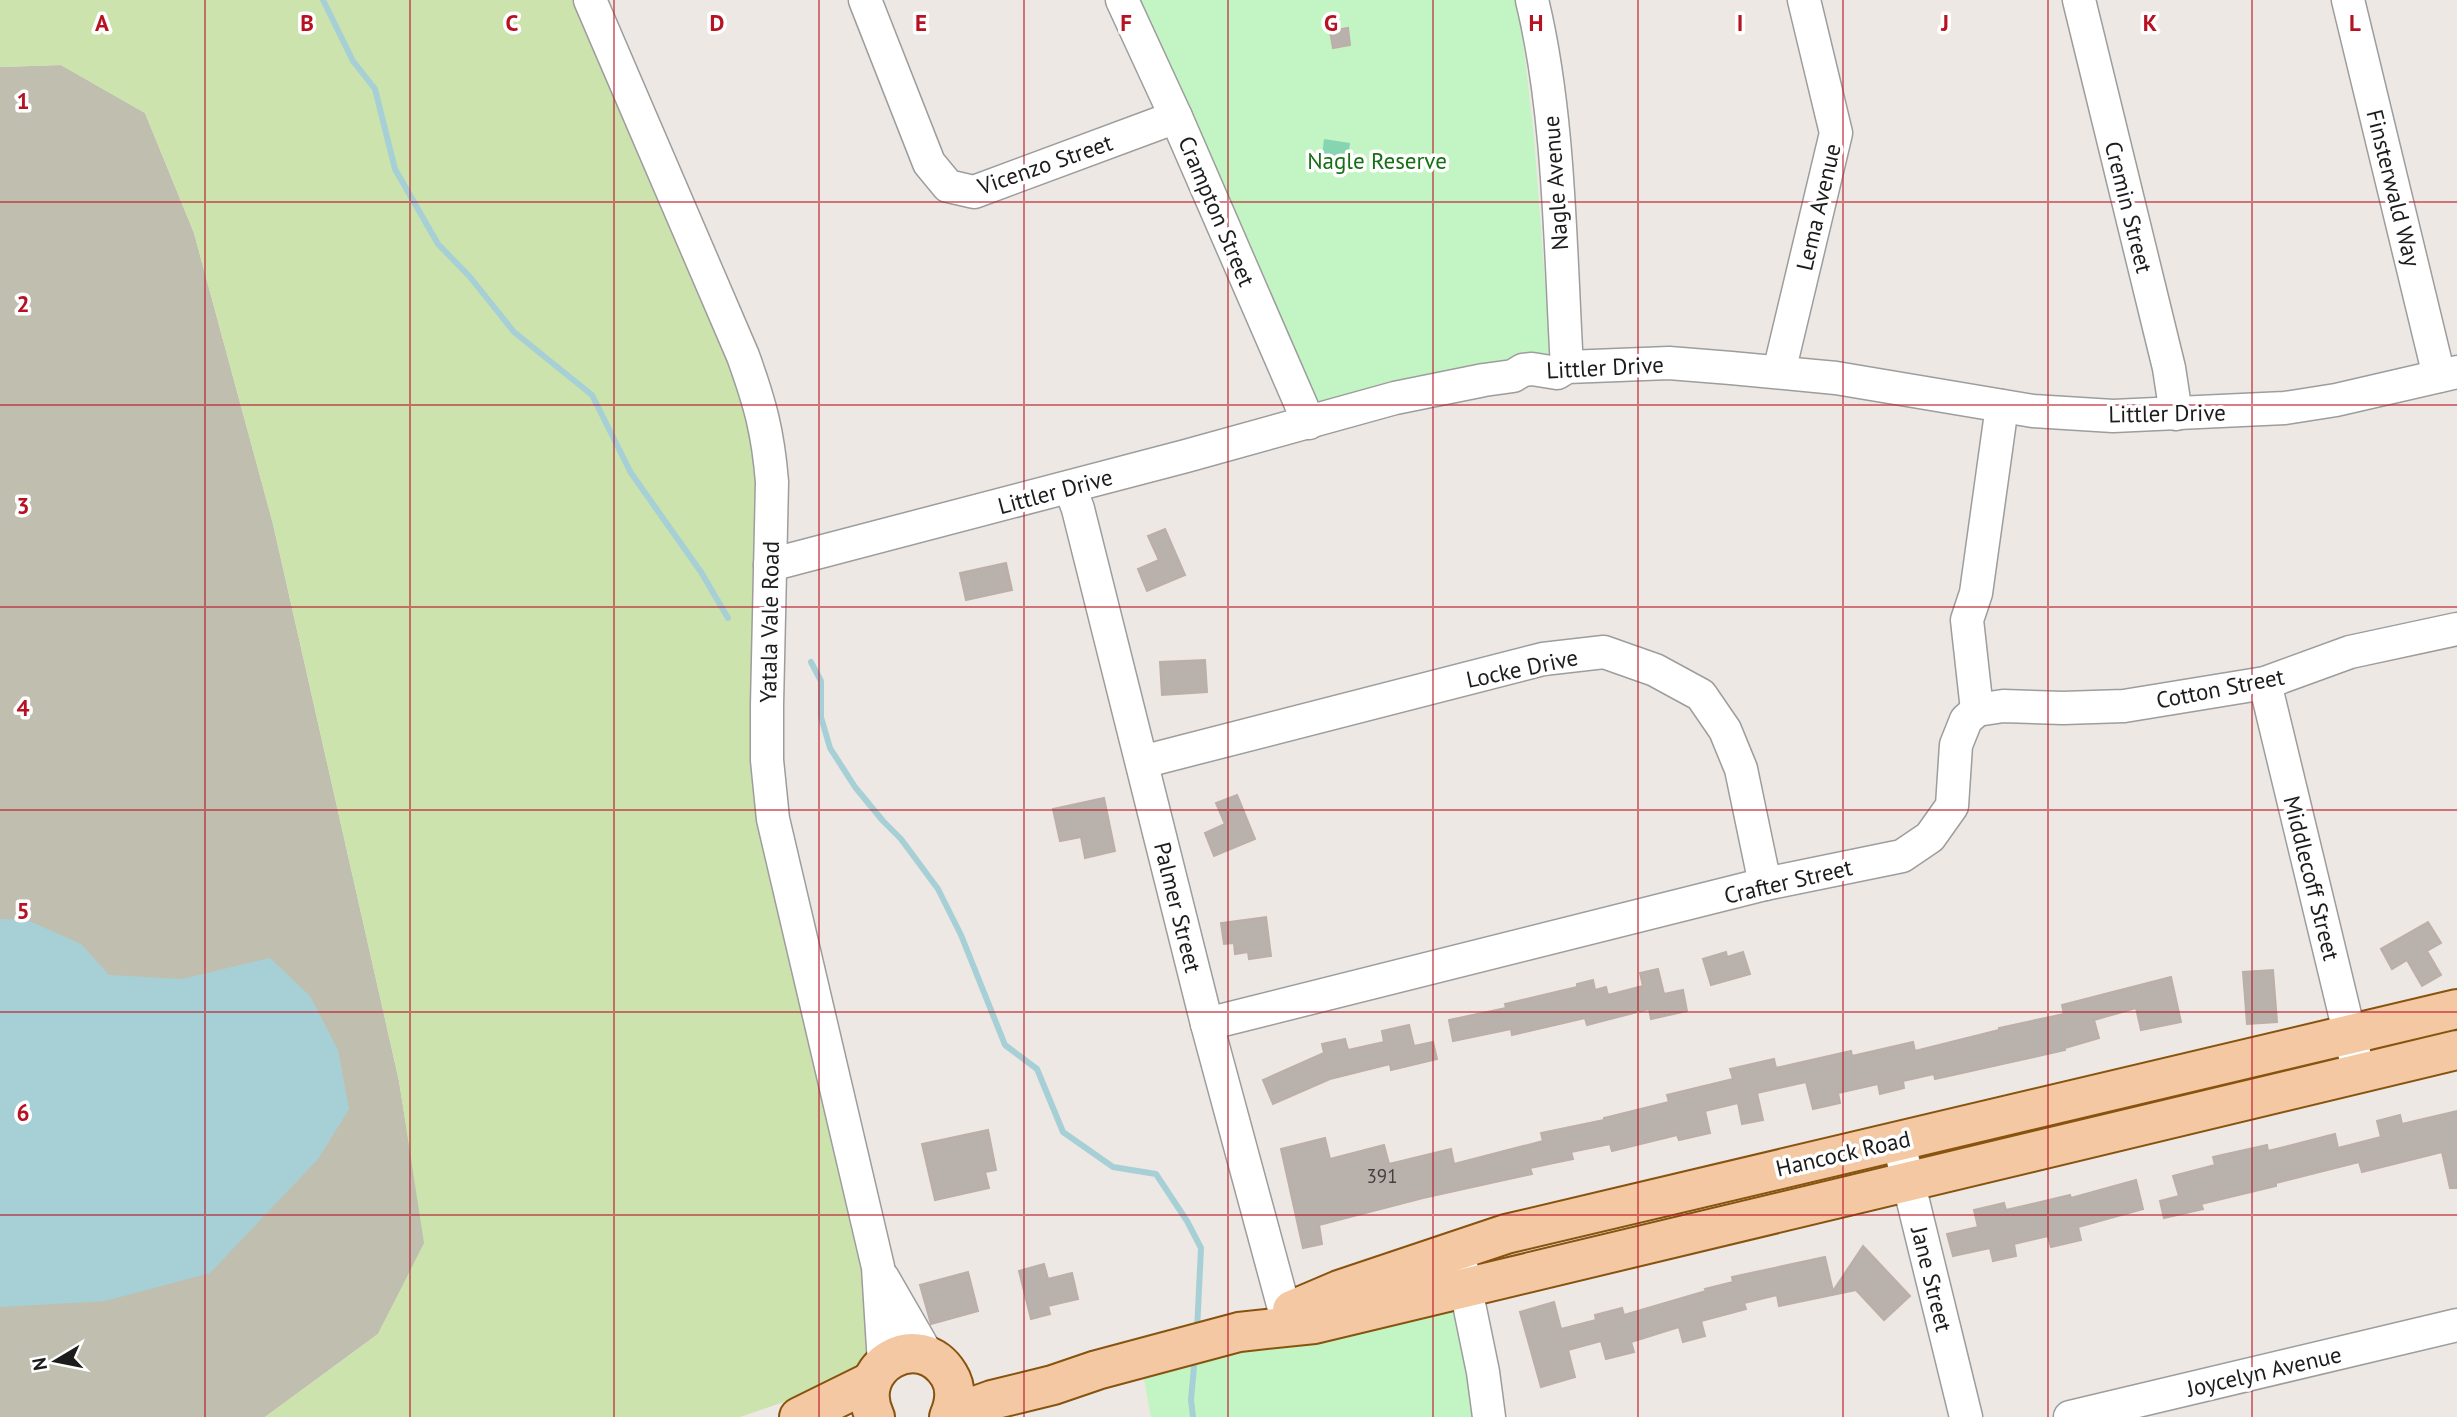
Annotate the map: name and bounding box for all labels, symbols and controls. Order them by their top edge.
text: A [95,8,109,37]
text: B [300,8,314,37]
text: C [506,8,519,37]
text: D [710,8,724,37]
text: E [915,8,927,37]
text: F [1120,8,1132,37]
text: G [1324,8,1338,37]
text: H [1529,8,1543,37]
text: I [1737,8,1743,37]
text: J [1940,8,1949,37]
text: K [2143,8,2157,37]
text: L [2349,8,2361,37]
text: 1 [16,86,30,115]
street label: Finsterwald Way [2360,107,2428,270]
street label: Nagle Avenue [1536,115,1574,251]
street label: Vicenzo Street [973,127,1116,201]
street label: Crampton Street [1172,131,1262,291]
street label: Cremin Street [2099,138,2159,276]
street label: Lema Avenue [1789,141,1847,273]
park label: Nagle Reserve [1307,146,1447,175]
text: 2 [16,289,30,318]
street label: Littler Drive [1546,349,1664,385]
street label: Littler Drive [2108,397,2226,429]
street label: Littler Drive [994,462,1116,520]
text: 3 [16,491,30,520]
street label: Yatala Vale Road [753,541,785,703]
street label: Locke Drive [1464,642,1580,694]
street label: Cotton Street [2154,661,2287,715]
text: 4 [16,693,30,722]
street label: Middlecoff Street [2278,793,2347,964]
street label: Palmer Street [1148,839,1208,975]
street label: Crafter Street [1721,852,1855,910]
text: 5 [16,896,30,925]
text: 6 [16,1098,30,1127]
street label: Hancock Road [1773,1123,1913,1183]
house number: 391 [1366,1164,1398,1188]
street label: Jane Street [1905,1222,1959,1335]
north arrow [21,1326,91,1396]
street label: Joycelyn Avenue [2183,1339,2344,1403]
text: N [26,1356,52,1372]

